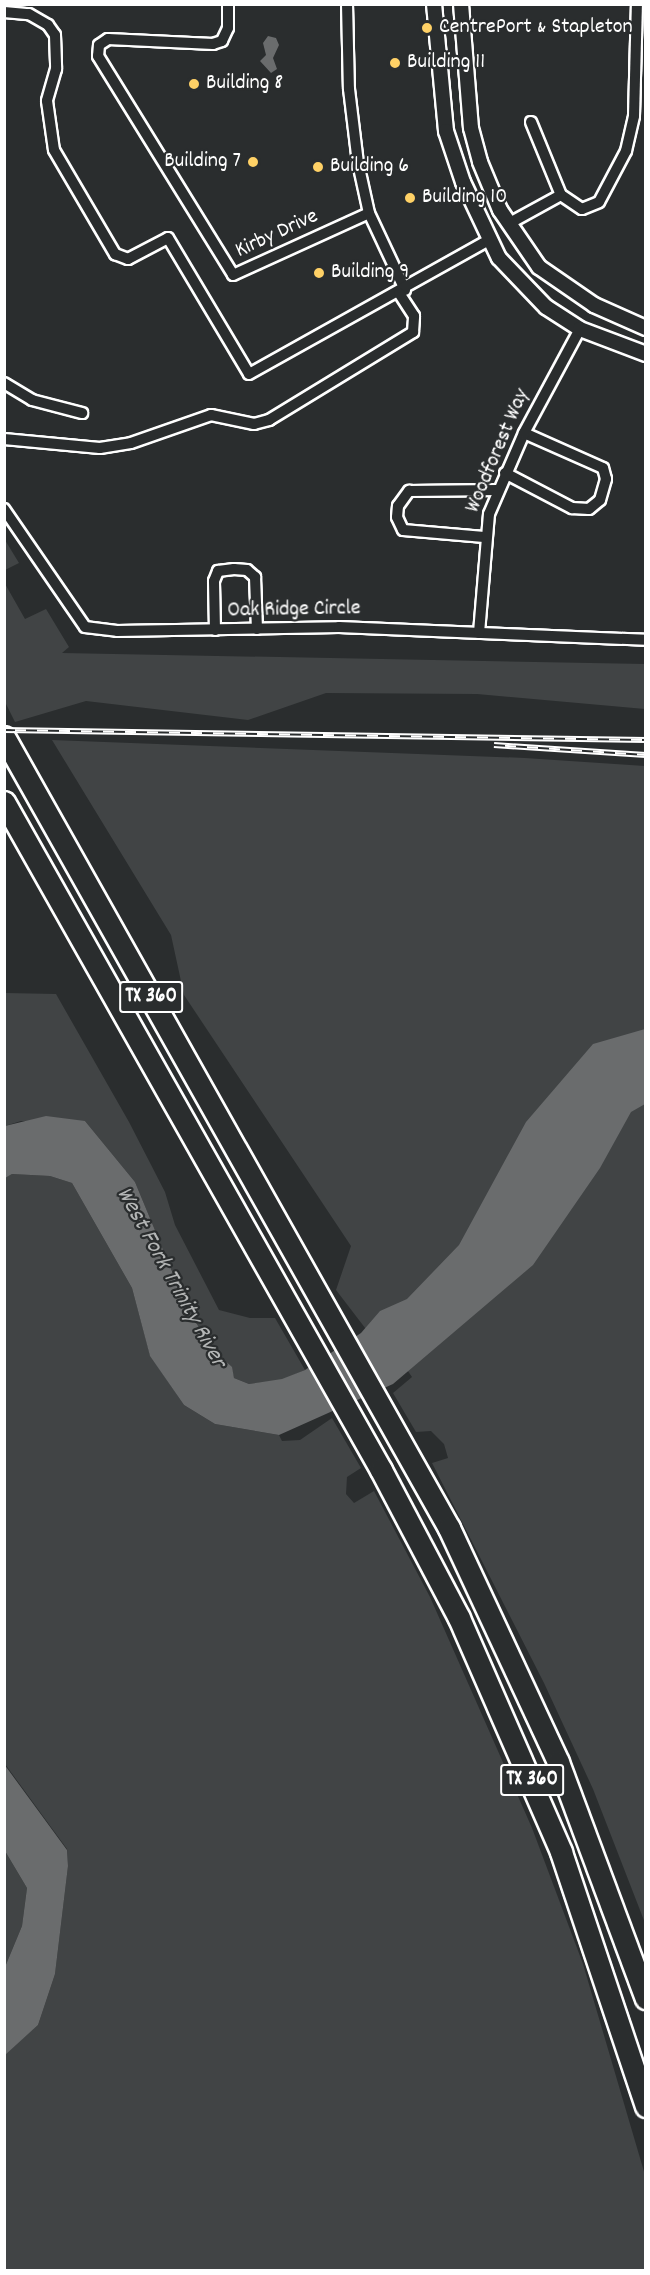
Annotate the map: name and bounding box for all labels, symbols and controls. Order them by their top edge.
place label: CentrePort & Stapleton [439,15,633,41]
marker: CentrePort & Stapleton [420,21,434,35]
place label: Building 11 [407,50,485,76]
marker: Building 11 [388,56,402,70]
place label: Building 8 [206,71,283,97]
marker: Building 8 [187,77,201,91]
place label: Building 7 [164,149,241,175]
place label: Building 6 [330,154,409,180]
marker: Building 7 [246,155,260,169]
marker: Building 6 [311,160,325,174]
place label: Building 10 [422,185,507,211]
marker: Building 10 [403,191,417,205]
street label: Kirby Drive [231,203,323,265]
place label: Building 9 [331,260,409,286]
marker: Building 9 [312,266,326,280]
street label: Woodforest Way [460,385,536,517]
street label: Oak Ridge Circle [227,596,361,624]
road number: TX 360 [118,979,184,1015]
water label: West Fork Trinity River [108,1183,232,1373]
road number: TX 360 [499,1762,565,1798]

